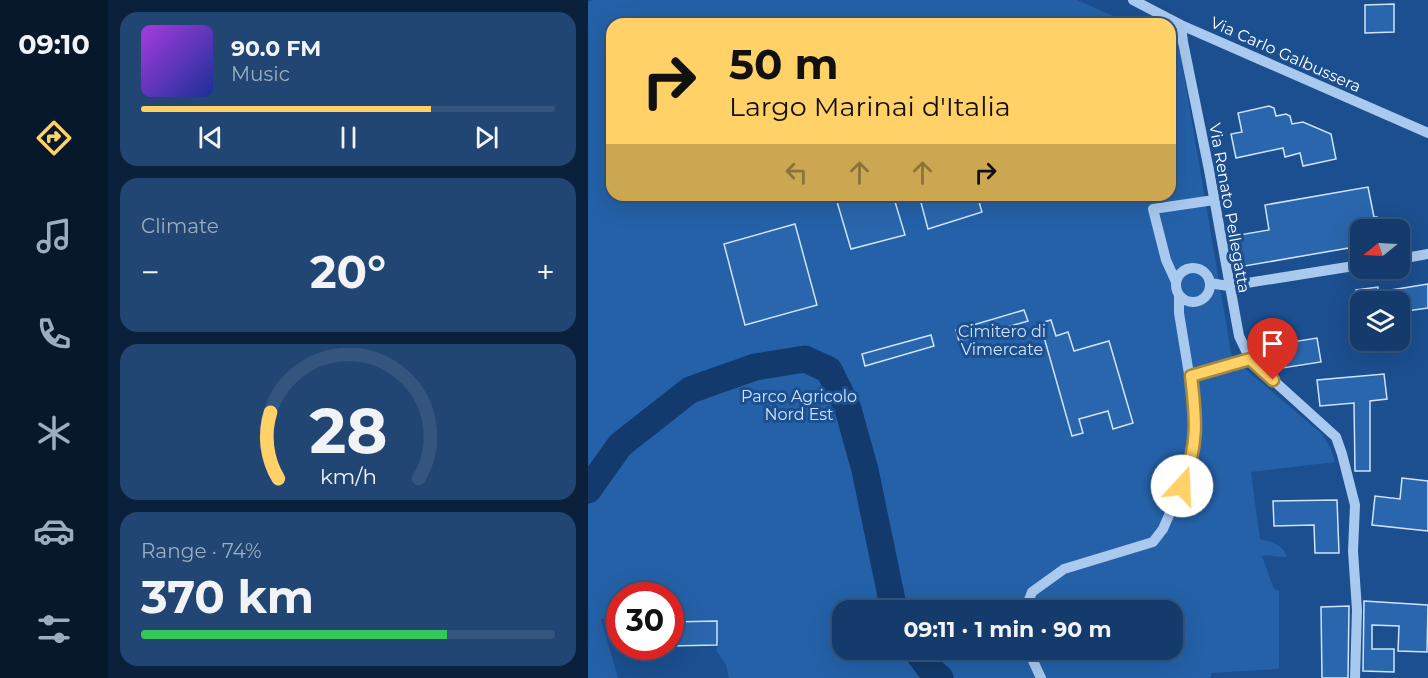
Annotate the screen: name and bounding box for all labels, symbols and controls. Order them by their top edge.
street label: Via Carlo Galbussera [1208,13,1364,96]
text: 09:10 [18,28,90,61]
text: 90.0 FM [231,35,321,62]
text: 50 m [729,38,838,90]
icon: right [630,42,708,120]
text: Music [231,62,290,86]
text: Largo Marinai d'Italia [729,90,1011,123]
icon: directions [33,117,75,159]
icon: previous [194,121,227,154]
icon: pause [332,121,365,154]
icon: next [470,121,503,154]
street label: Via Renato Pellegatta [1205,122,1254,295]
icon: left [780,156,813,189]
icon: ahead [843,156,876,189]
icon: ahead [906,156,939,189]
icon: right [969,156,1002,189]
text: Climate [141,214,219,238]
icon: music [33,215,75,257]
north arrow [1350,219,1410,279]
map controls [1350,219,1410,351]
text: 20° [310,244,386,299]
text: − [141,252,160,292]
text: + [536,252,555,292]
button: layers [1350,291,1410,351]
icon: phone [33,313,75,355]
pin [1247,318,1298,380]
park label: Cimitero di Vimercate [958,322,1046,359]
icon: arrive [1256,327,1289,360]
park label: Parco Agricolo Nord Est [741,387,857,424]
text: 28 [309,393,387,469]
icon: climate [33,412,75,454]
position arrow [1150,454,1214,518]
text: km/h [319,463,377,489]
icon: car [33,510,75,552]
text: Range · 74% [141,539,262,563]
text: 370 km [141,569,314,624]
speed limit sign: 30 [606,582,684,660]
icon: filters [33,608,75,650]
text: 09:11 · 1 min · 90 m [903,616,1112,643]

